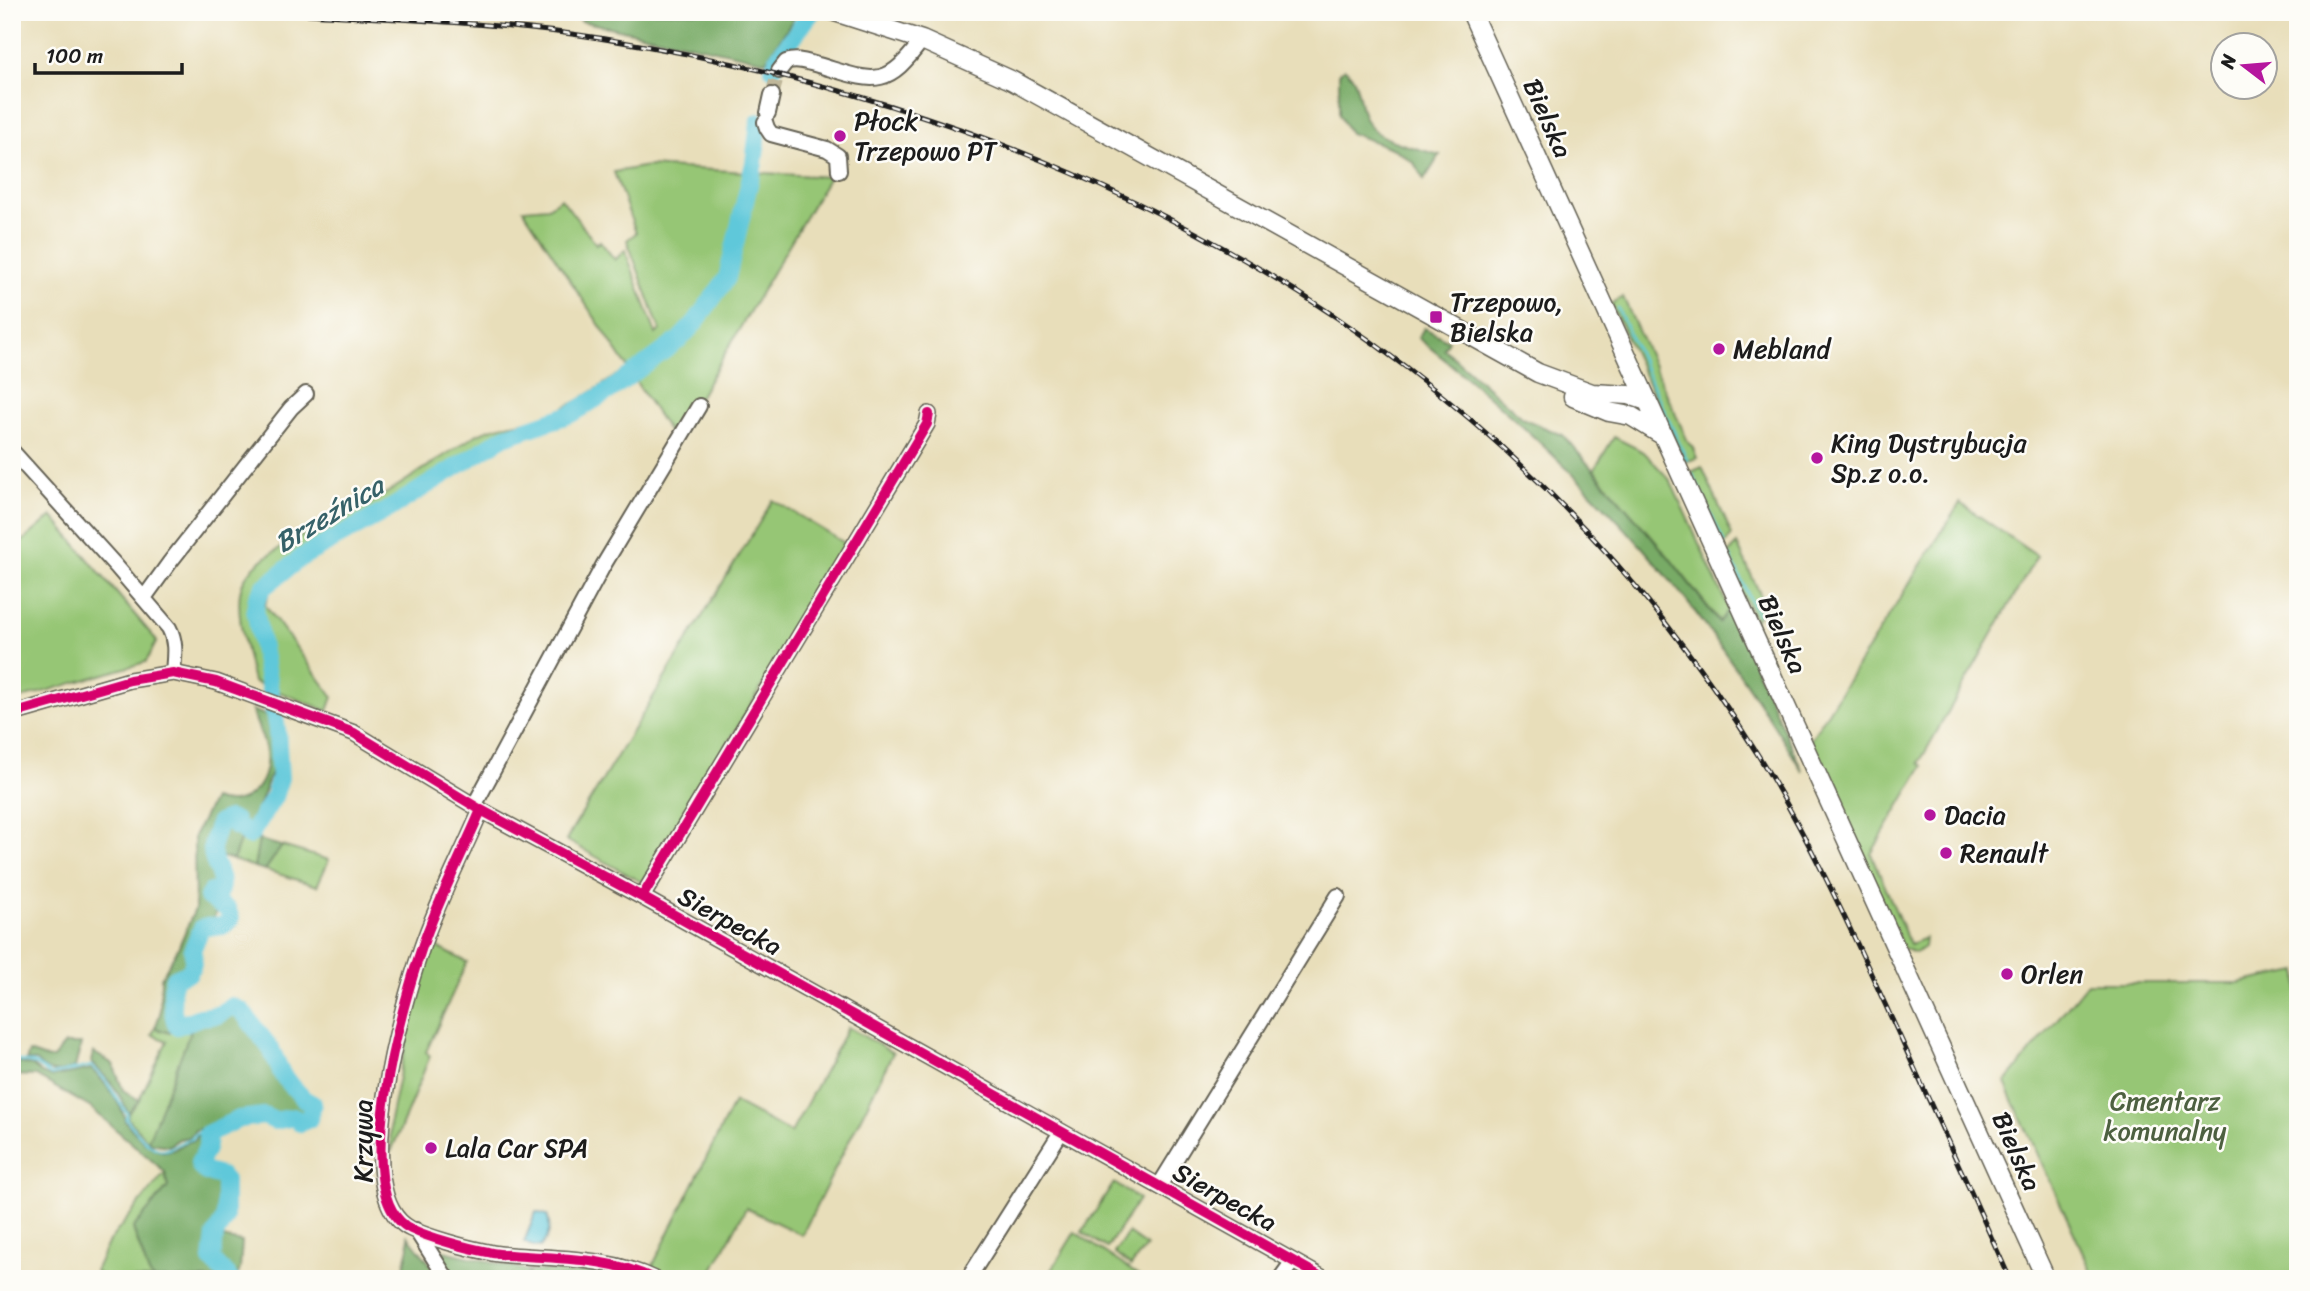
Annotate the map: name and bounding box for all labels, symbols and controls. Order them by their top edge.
scale bar [35,32,182,76]
north arrow [2208,32,2278,102]
text: 100 m [46,37,103,75]
text: N [2210,50,2246,73]
street label: Bielska [1510,71,1586,165]
place label: Płock Trzepowo PT [854,98,999,174]
marker: Płock Trzepowo PT [832,128,848,144]
place label: Trzepowo, Bielska [1450,279,1563,355]
marker: Trzepowo, Bielska [1428,309,1444,325]
place label: Mebland [1733,326,1832,372]
marker: Mebland [1711,341,1727,357]
place label: King Dystrybucja Sp.z o.o. [1831,420,2027,496]
marker: King Dystrybucja Sp.z o.o. [1809,450,1825,466]
water label: Brzeźnica [264,460,396,566]
street label: Bielska [1745,587,1821,681]
place label: Dacia [1944,792,2006,838]
marker: Dacia [1922,807,1938,823]
place label: Renault [1960,830,2050,876]
marker: Renault [1938,845,1954,861]
street label: Sierpecka [669,873,791,969]
place label: Orlen [2021,951,2083,997]
marker: Orlen [1999,966,2015,982]
park label: Cmentarz komunalny [2104,1078,2227,1154]
street label: Krzywa [340,1099,386,1183]
street label: Bielska [1979,1104,2055,1198]
place label: Lala Car SPA [445,1125,588,1171]
marker: Lala Car SPA [423,1140,439,1156]
street label: Sierpecka [1164,1149,1286,1245]

